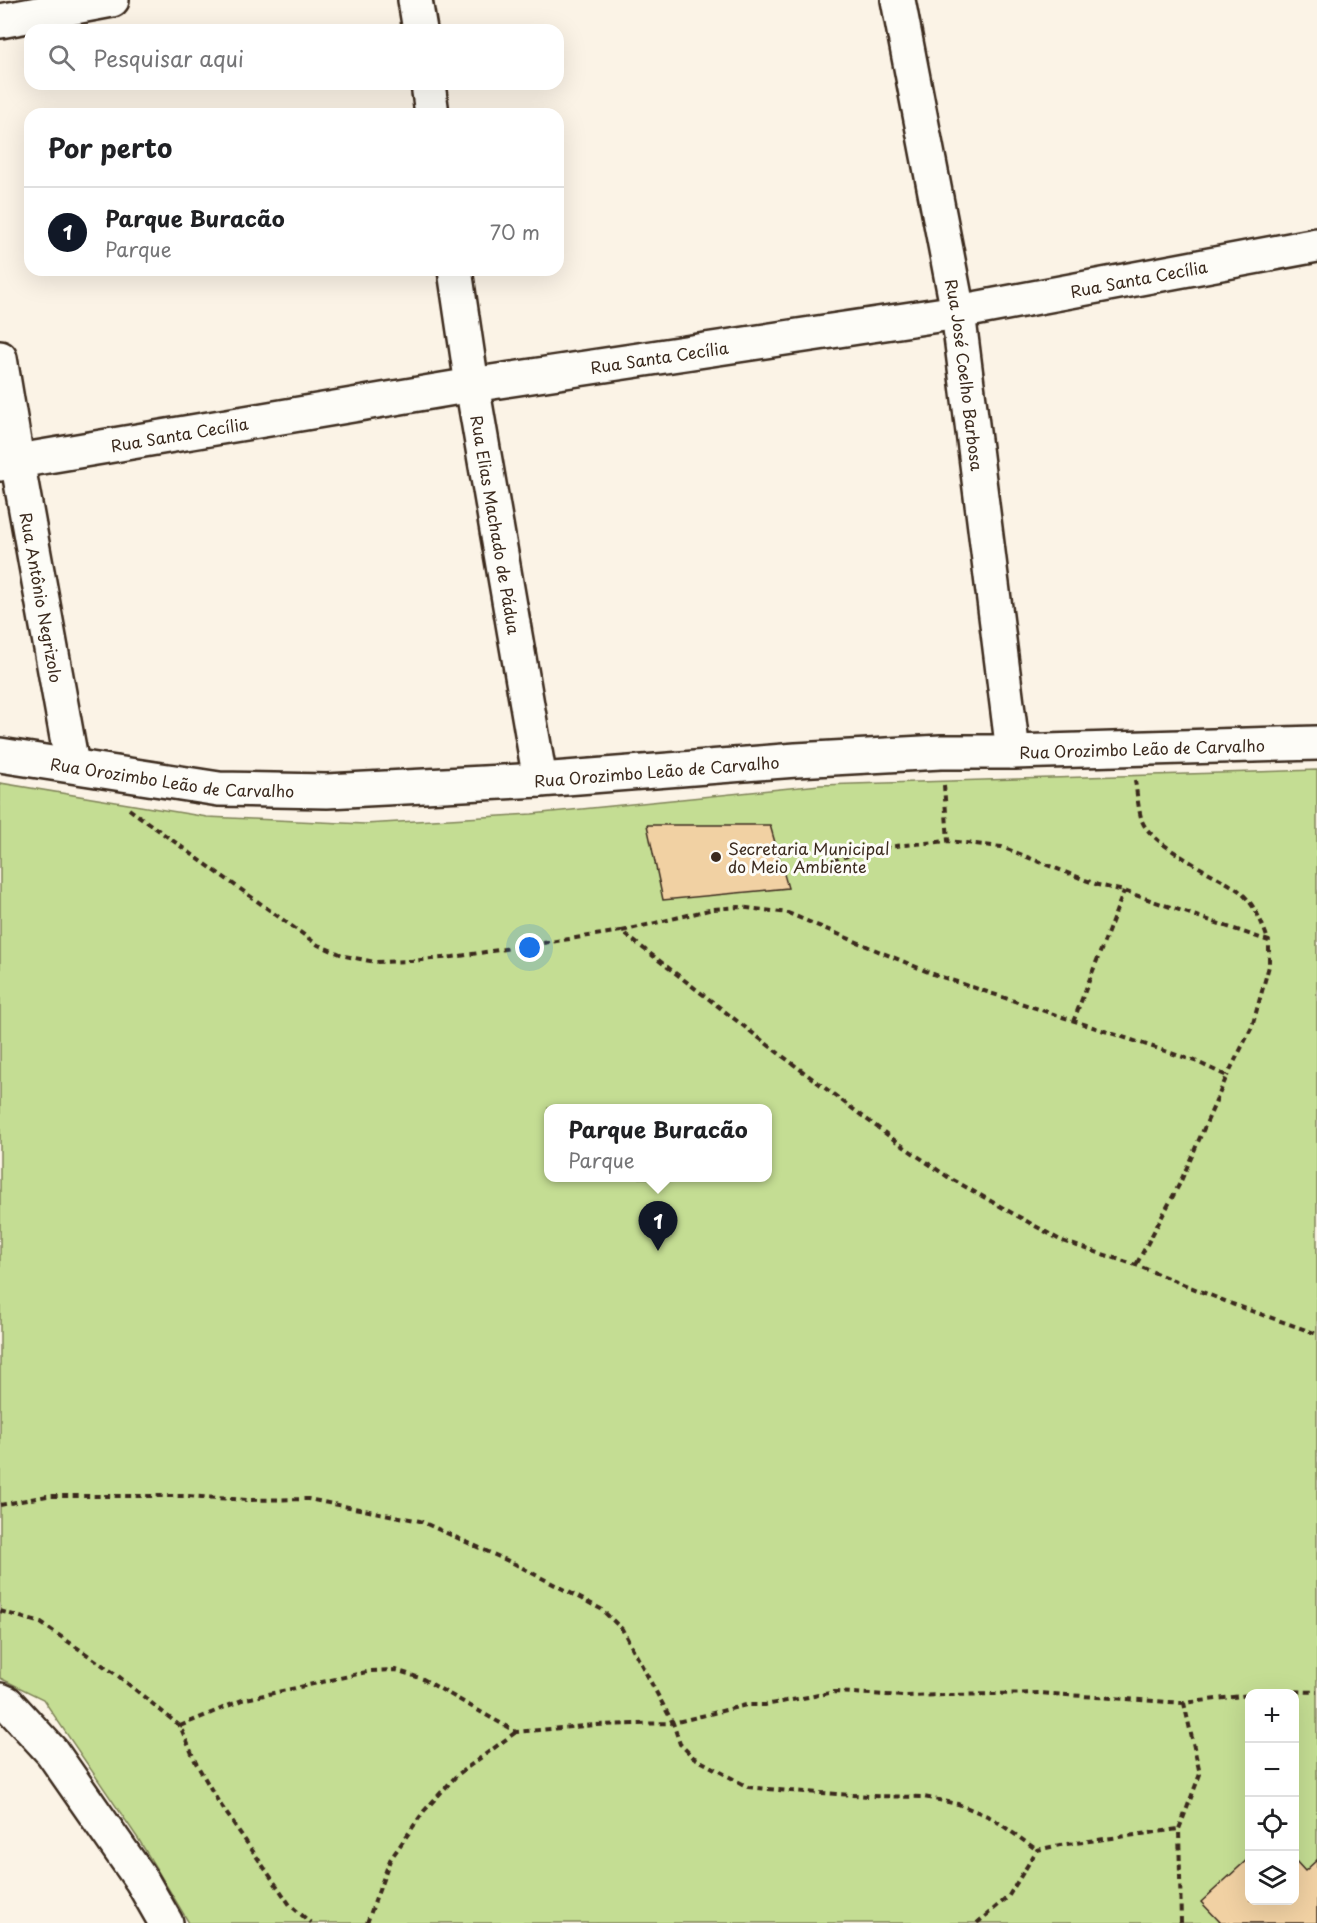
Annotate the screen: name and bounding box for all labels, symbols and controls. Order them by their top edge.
search box [24,24,564,90]
icon: search [45,41,78,74]
text: Pesquisar aqui [93,41,244,74]
text: Por perto [48,128,172,167]
text: Parque Buracão [105,201,285,234]
text: 1 [63,217,72,247]
text: 70 m [490,217,540,247]
text: Parque [105,234,172,264]
street label: Rua Santa Cecília [1068,254,1210,303]
street label: Rua José Coelho Barbosa [940,277,990,472]
street label: Rua Santa Cecília [589,335,730,379]
street label: Rua Santa Cecília [109,411,250,457]
street label: Rua Elias Machado de Pádua [465,413,527,636]
street label: Rua Antônio Negrizolo [15,510,69,684]
street label: Rua Orozimbo Leão de Carvalho [1019,733,1265,764]
street label: Rua Orozimbo Leão de Carvalho [534,749,780,792]
street label: Rua Orozimbo Leão de Carvalho [49,751,294,802]
place label: Secretaria Municipal do Meio Ambiente [728,836,890,878]
marker: Secretaria Municipal do Meio Ambiente [709,850,723,864]
your location [515,933,544,962]
popup [544,1104,772,1182]
text: Parque Buracão [568,1112,748,1145]
text: Parque [568,1145,635,1175]
pin: 1 [638,1202,678,1251]
map controls [1245,1689,1299,1905]
button: + [1245,1689,1299,1743]
button: − [1245,1743,1299,1797]
button: locate [1245,1797,1299,1851]
button: layers [1245,1851,1299,1905]

